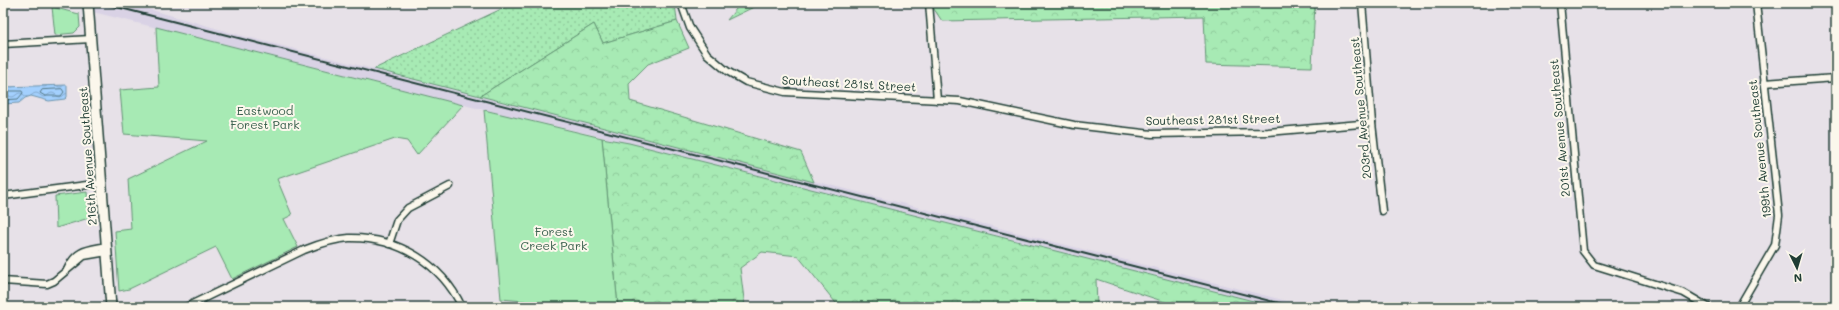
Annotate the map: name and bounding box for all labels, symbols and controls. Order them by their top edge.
street label: 203rd Avenue Southeast [1346,36,1374,180]
street label: 201st Avenue Southeast [1545,59,1573,198]
street label: Southeast 281st Street [781,71,917,95]
street label: 199th Avenue Southeast [1744,79,1774,219]
street label: 216th Avenue Southeast [74,86,100,226]
park label: Eastwood Forest Park [230,102,300,132]
street label: Southeast 281st Street [1145,110,1281,128]
park label: Forest Creek Park [521,223,587,253]
north arrow [1777,248,1817,288]
text: N [1793,271,1803,286]

